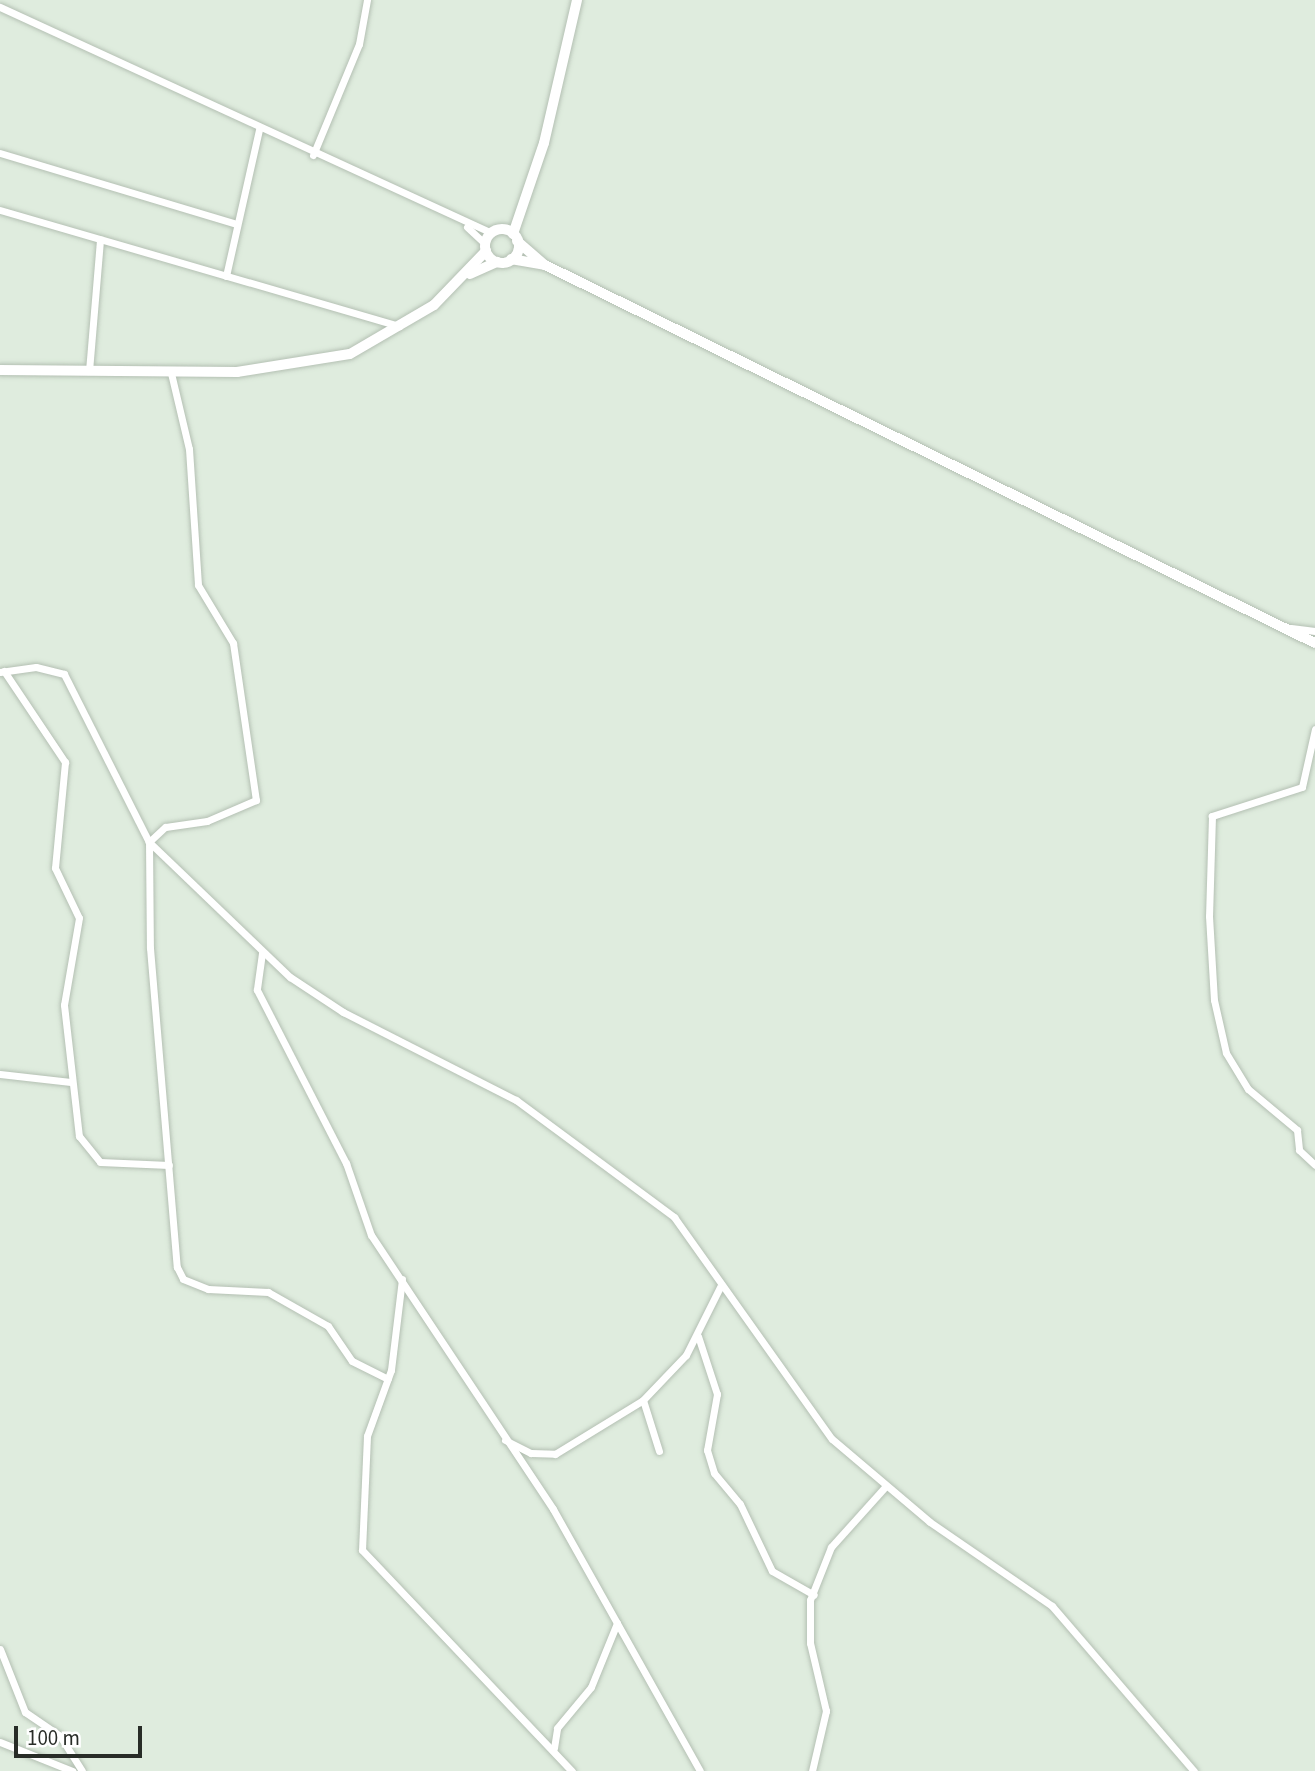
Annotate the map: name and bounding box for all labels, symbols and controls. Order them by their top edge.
scale bar [18,1712,145,1756]
text: 100 m [27,1723,80,1753]

